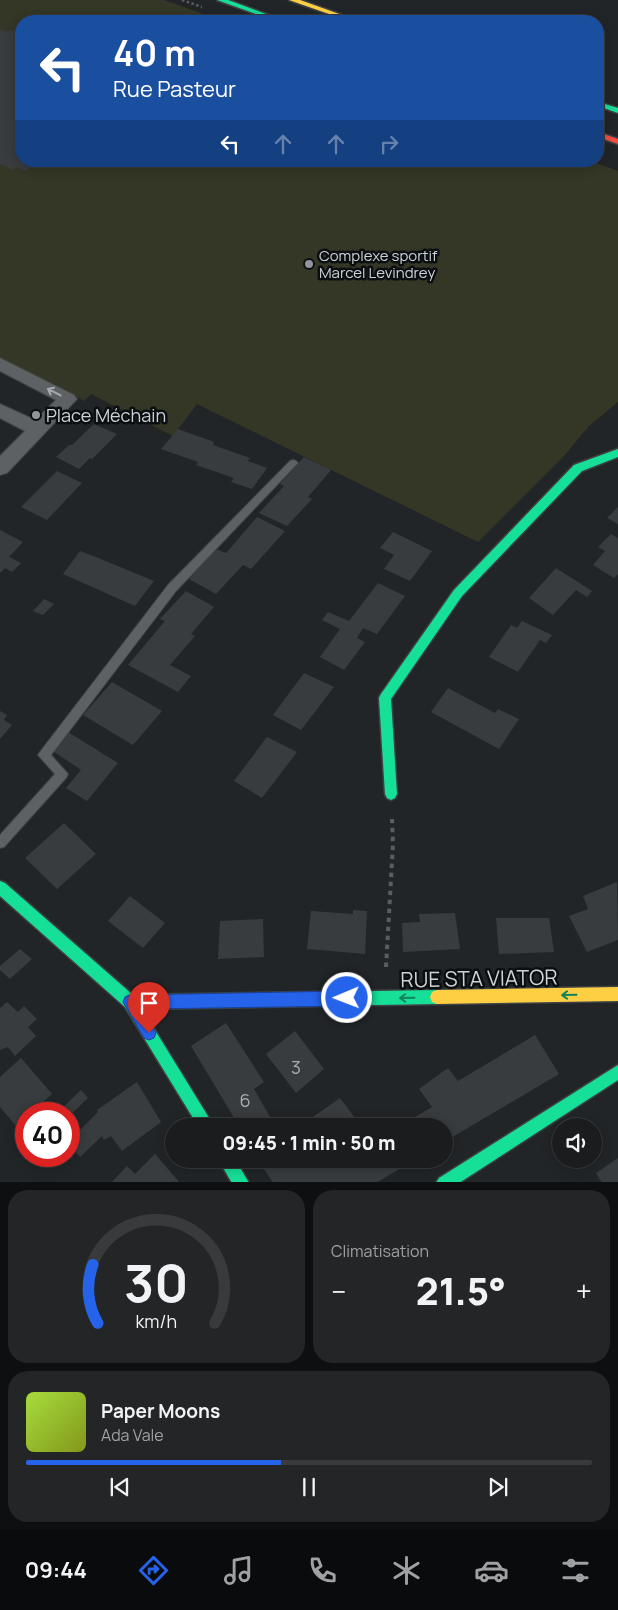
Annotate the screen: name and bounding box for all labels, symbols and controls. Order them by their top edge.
text: 40 m [113,29,196,77]
icon: left [30,35,95,100]
text: Rue Pasteur [113,74,236,104]
icon: left [216,130,244,158]
icon: ahead [269,130,297,158]
icon: ahead [322,130,350,158]
icon: right [375,130,403,158]
place label: Complexe sportif Marcel Levindrey [319,245,438,283]
marker: Complexe sportif Marcel Levindrey [303,258,315,270]
one-way arrow [47,387,62,396]
place label: Place Méchain [46,403,166,427]
marker: Place Méchain [30,409,42,421]
street label: RUE STA VIATOR [400,963,558,993]
position arrow [320,971,372,1023]
pin [128,982,170,1033]
icon: arrive [135,989,163,1017]
one-way arrow [562,990,578,1000]
one-way arrow [399,993,415,1002]
house number: 3 [291,1055,301,1079]
house number: 6 [239,1088,251,1112]
speed limit sign: 40 [15,1102,80,1167]
map controls [552,1118,602,1168]
button: sound [552,1118,602,1168]
text: 09:45 · 1 min · 50 m [223,1130,395,1156]
text: Climatisation [331,1240,429,1262]
text: 30 [124,1247,189,1318]
text: 21.5° [416,1264,506,1316]
text: − [331,1272,346,1310]
text: + [576,1272,592,1310]
text: km/h [136,1309,177,1333]
text: Paper Moons [101,1398,220,1424]
text: Ada Vale [101,1424,164,1446]
icon: previous [106,1473,134,1501]
icon: pause [295,1473,323,1501]
icon: next [484,1473,512,1501]
icon: directions [136,1553,171,1588]
icon: music [221,1553,256,1588]
icon: phone [305,1553,340,1588]
icon: climate [389,1553,424,1588]
icon: car [474,1553,509,1588]
icon: filters [558,1553,593,1588]
text: 09:44 [25,1555,87,1585]

